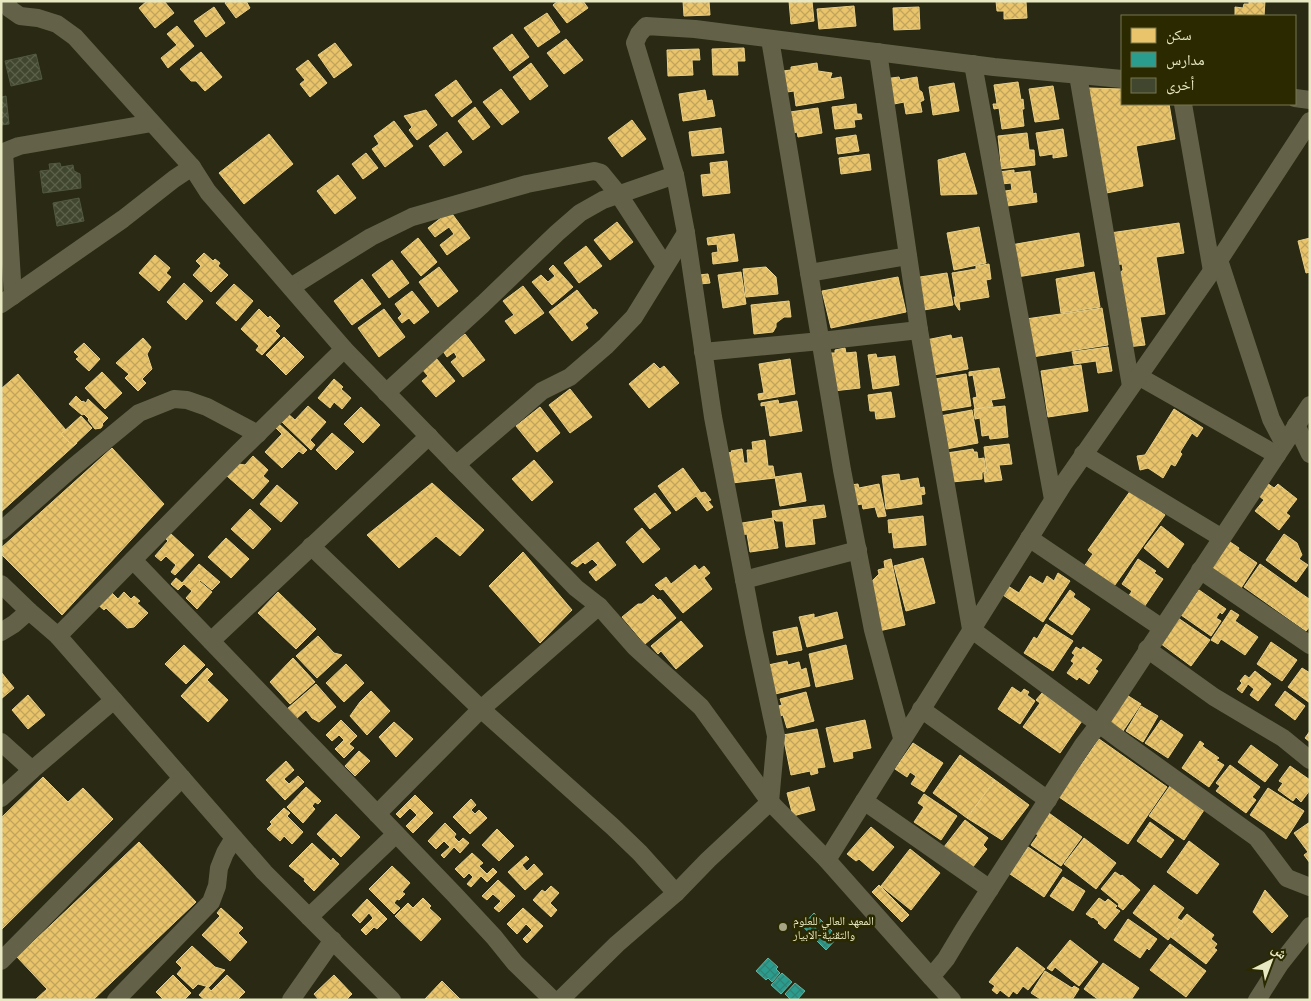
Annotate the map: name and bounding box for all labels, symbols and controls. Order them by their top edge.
legend [1121,15,1296,105]
text: سكن [1166,25,1192,45]
text: مدارس [1166,50,1205,70]
text: أخرى [1166,75,1195,95]
place label: المعهد العالي للعلوم والتقنية-الابيار [792,913,874,942]
marker: المعهد العالي للعلوم والتقنية-الابيار [777,921,789,933]
north arrow [1246,936,1296,986]
text: ش [1268,940,1291,963]

